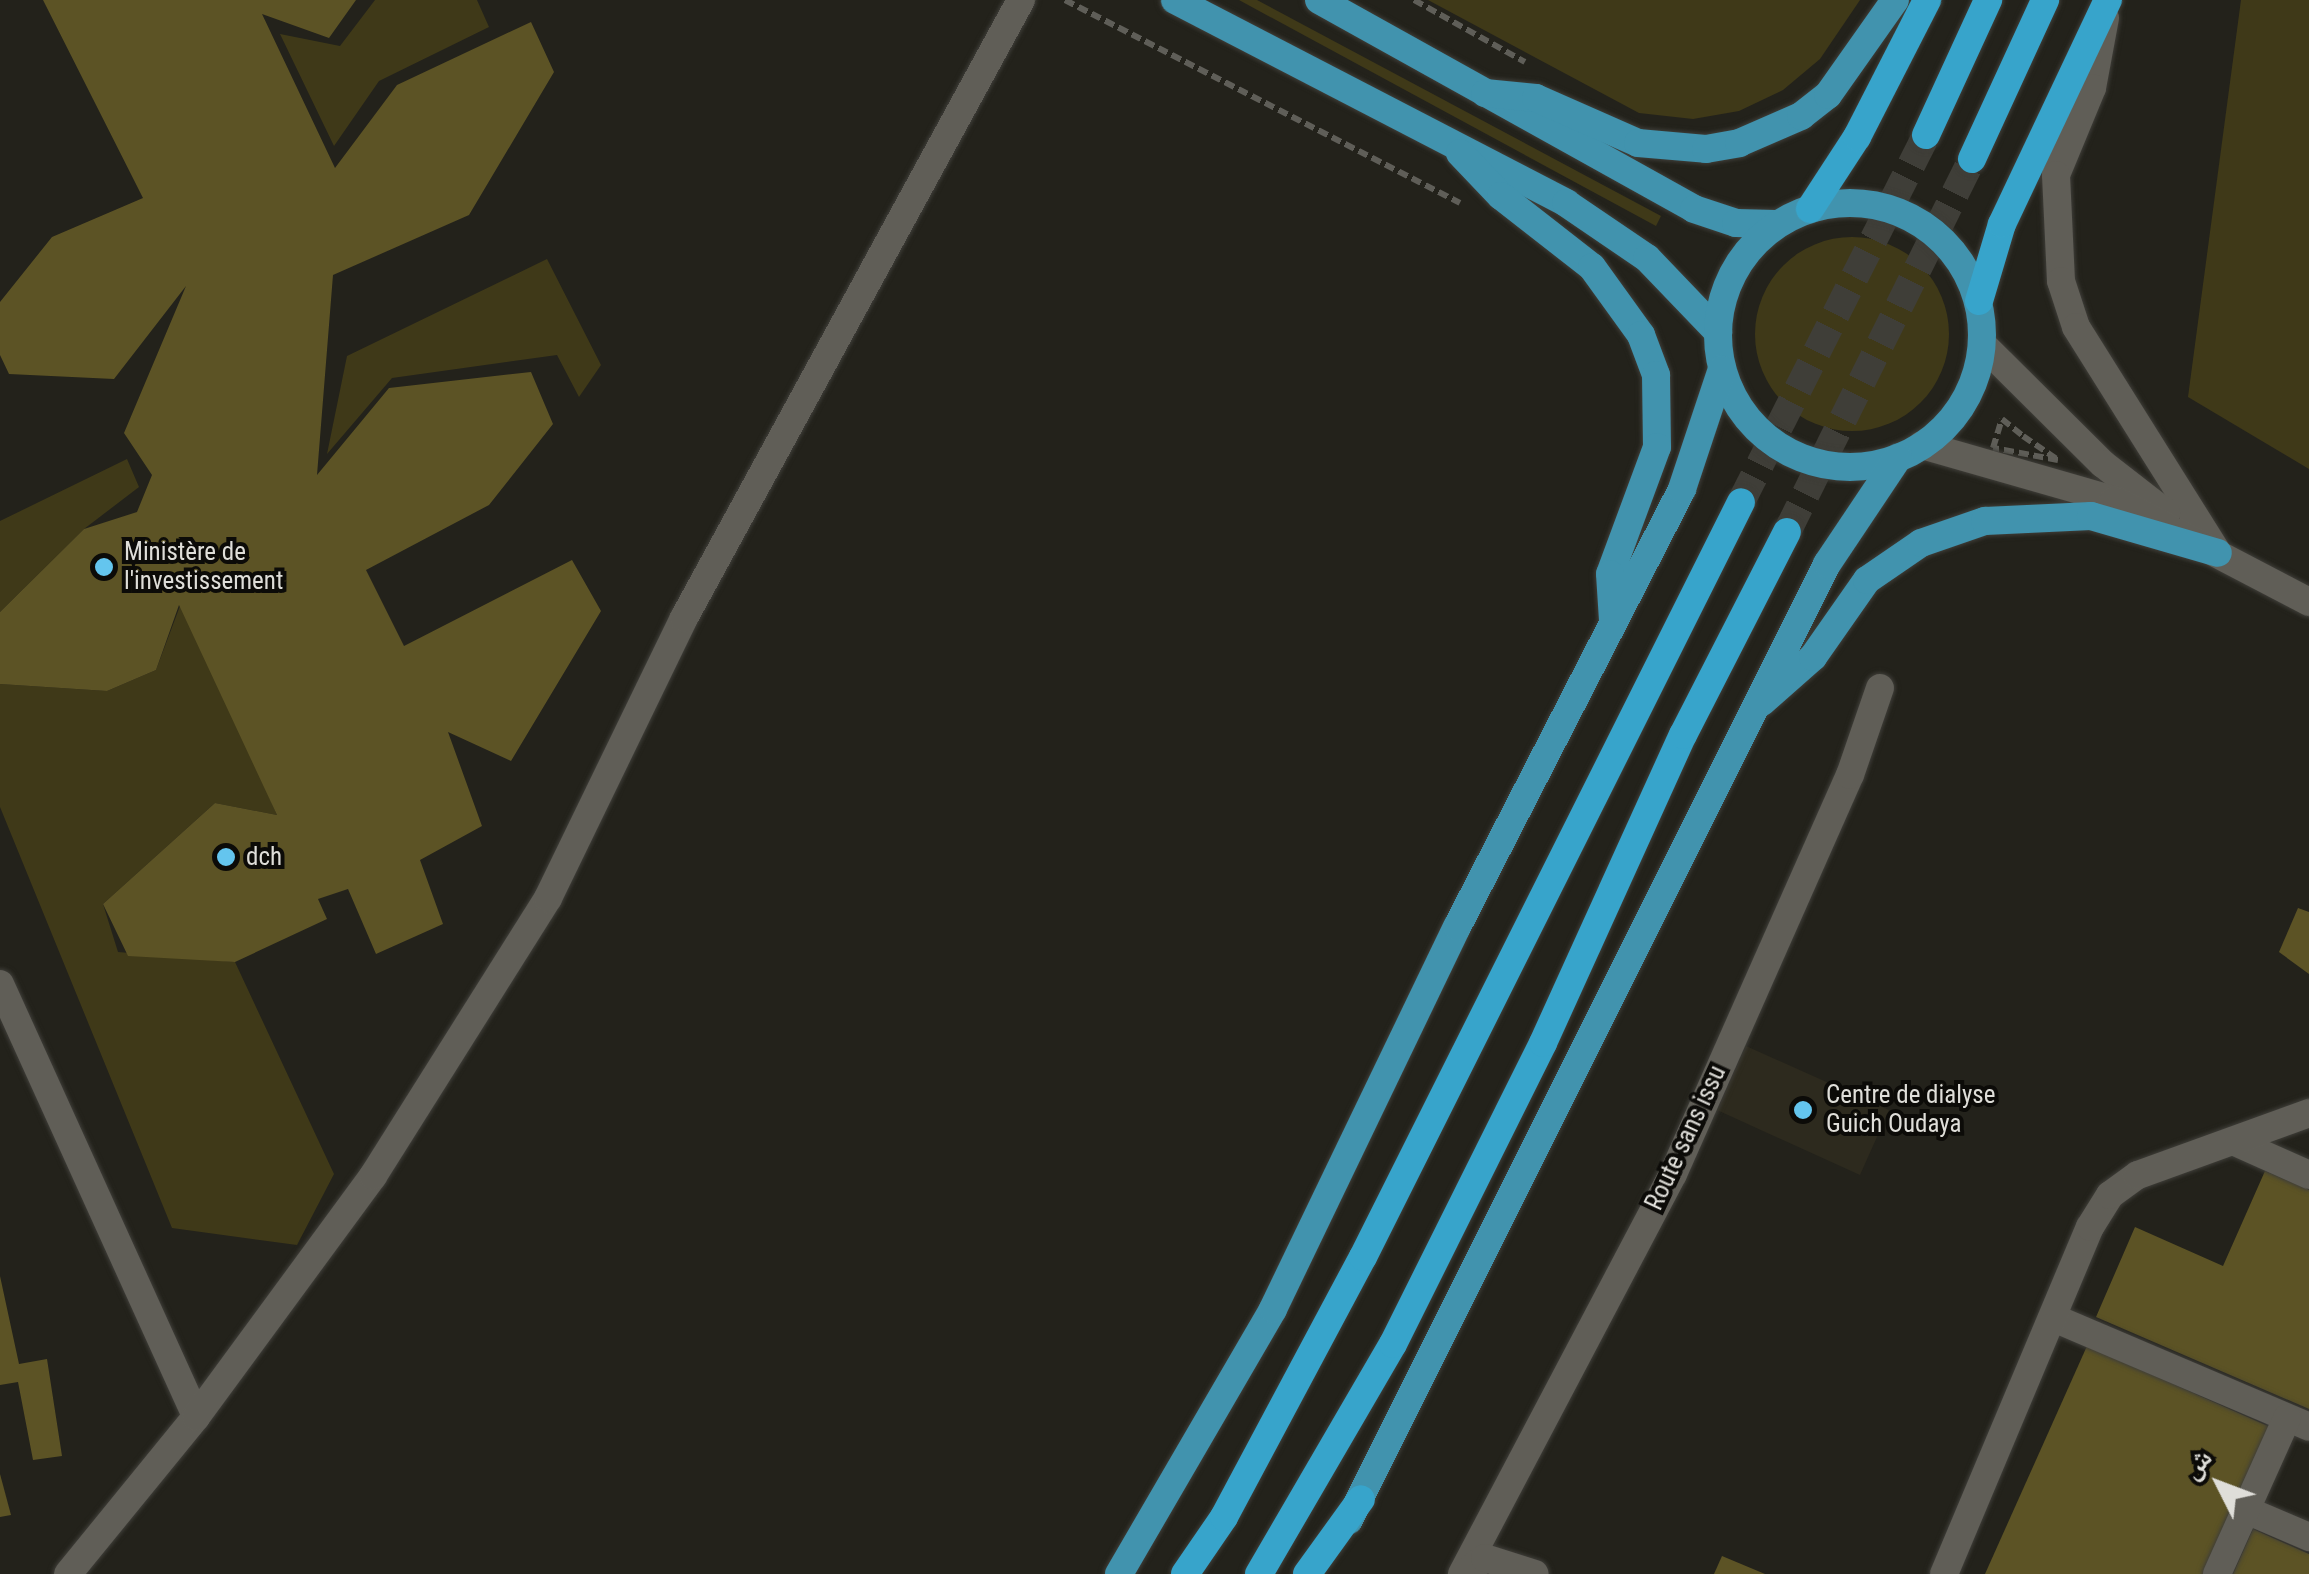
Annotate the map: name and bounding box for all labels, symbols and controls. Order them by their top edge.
place label: Ministère de l'investissement [124,538,283,597]
marker: Ministère de l'investissement [93,556,115,578]
place label: dch [246,842,282,872]
marker: dch [215,846,237,868]
street label: Route sans issu [1639,1061,1733,1215]
place label: Centre de dialyse Guich Oudaya [1826,1081,1995,1140]
marker: Centre de dialyse Guich Oudaya [1790,1097,1816,1123]
north arrow [2169,1434,2269,1534]
text: ش [2174,1442,2219,1486]

